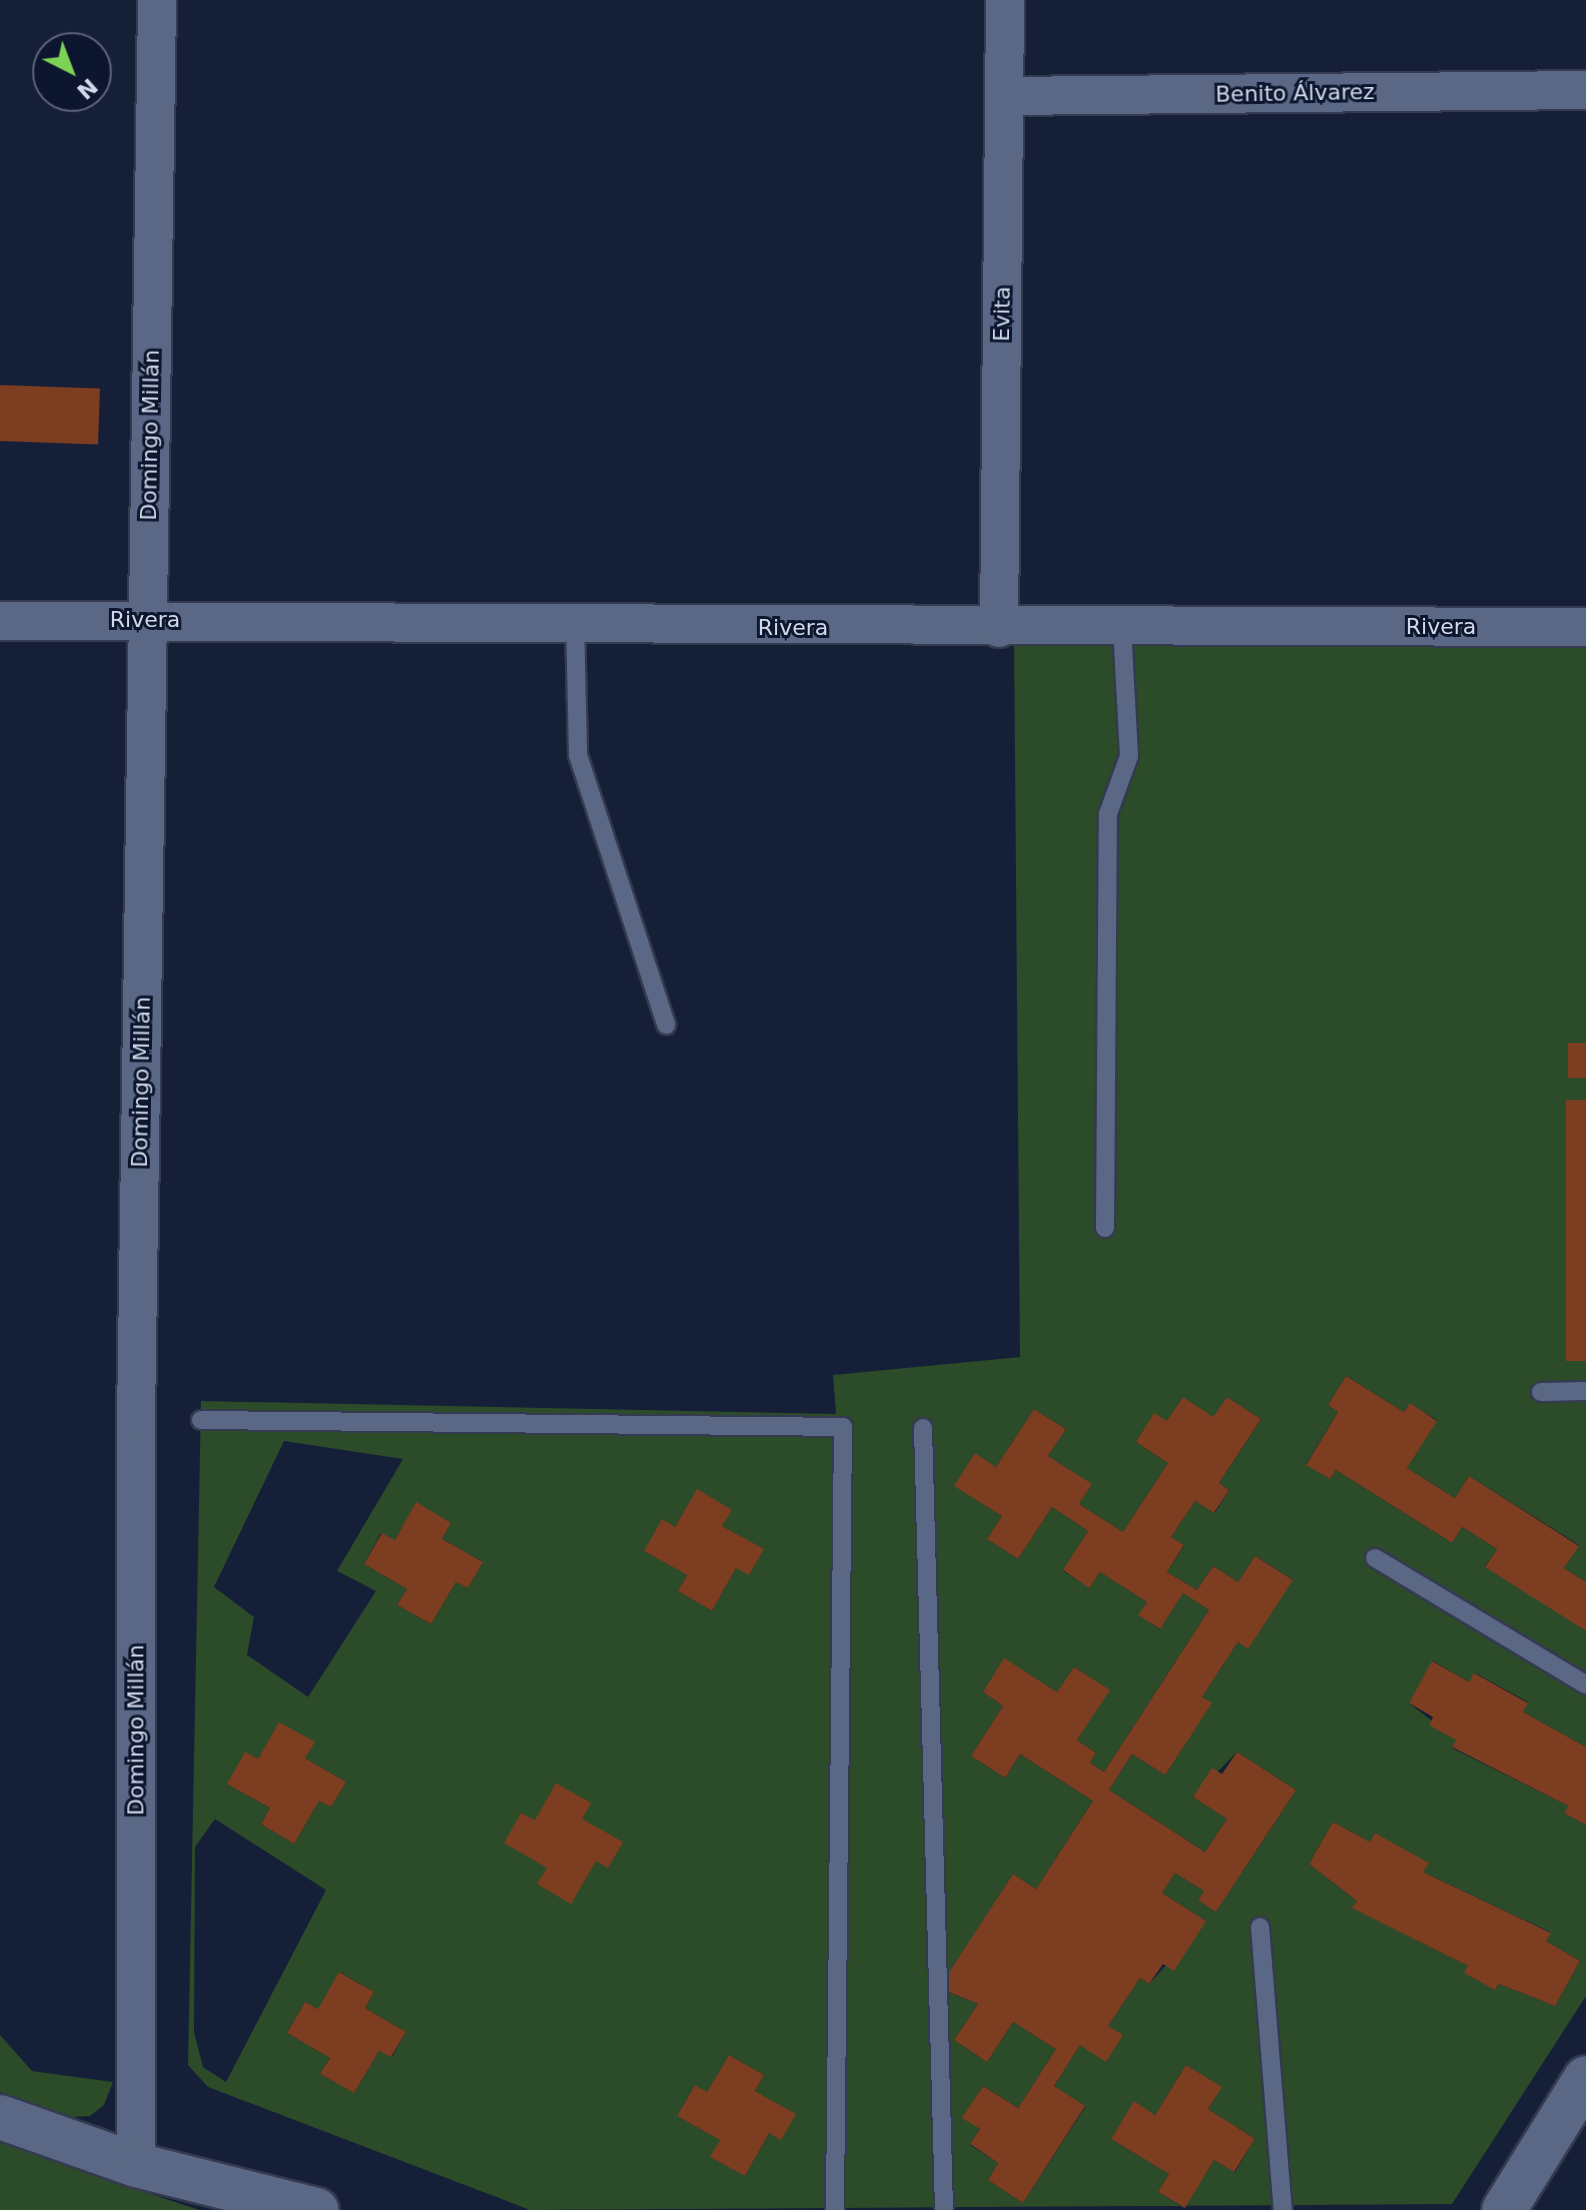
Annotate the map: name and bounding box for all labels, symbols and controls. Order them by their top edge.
north arrow [32,32,112,112]
text: N [72,73,102,104]
street label: Benito Álvarez [1215,78,1375,108]
street label: Evita [988,286,1016,342]
street label: Domingo Millán [135,349,165,521]
street label: Rivera [110,607,180,633]
street label: Rivera [1406,614,1476,640]
street label: Rivera [758,615,828,641]
street label: Domingo Millán [126,996,156,1168]
street label: Domingo Millán [123,1644,149,1816]

